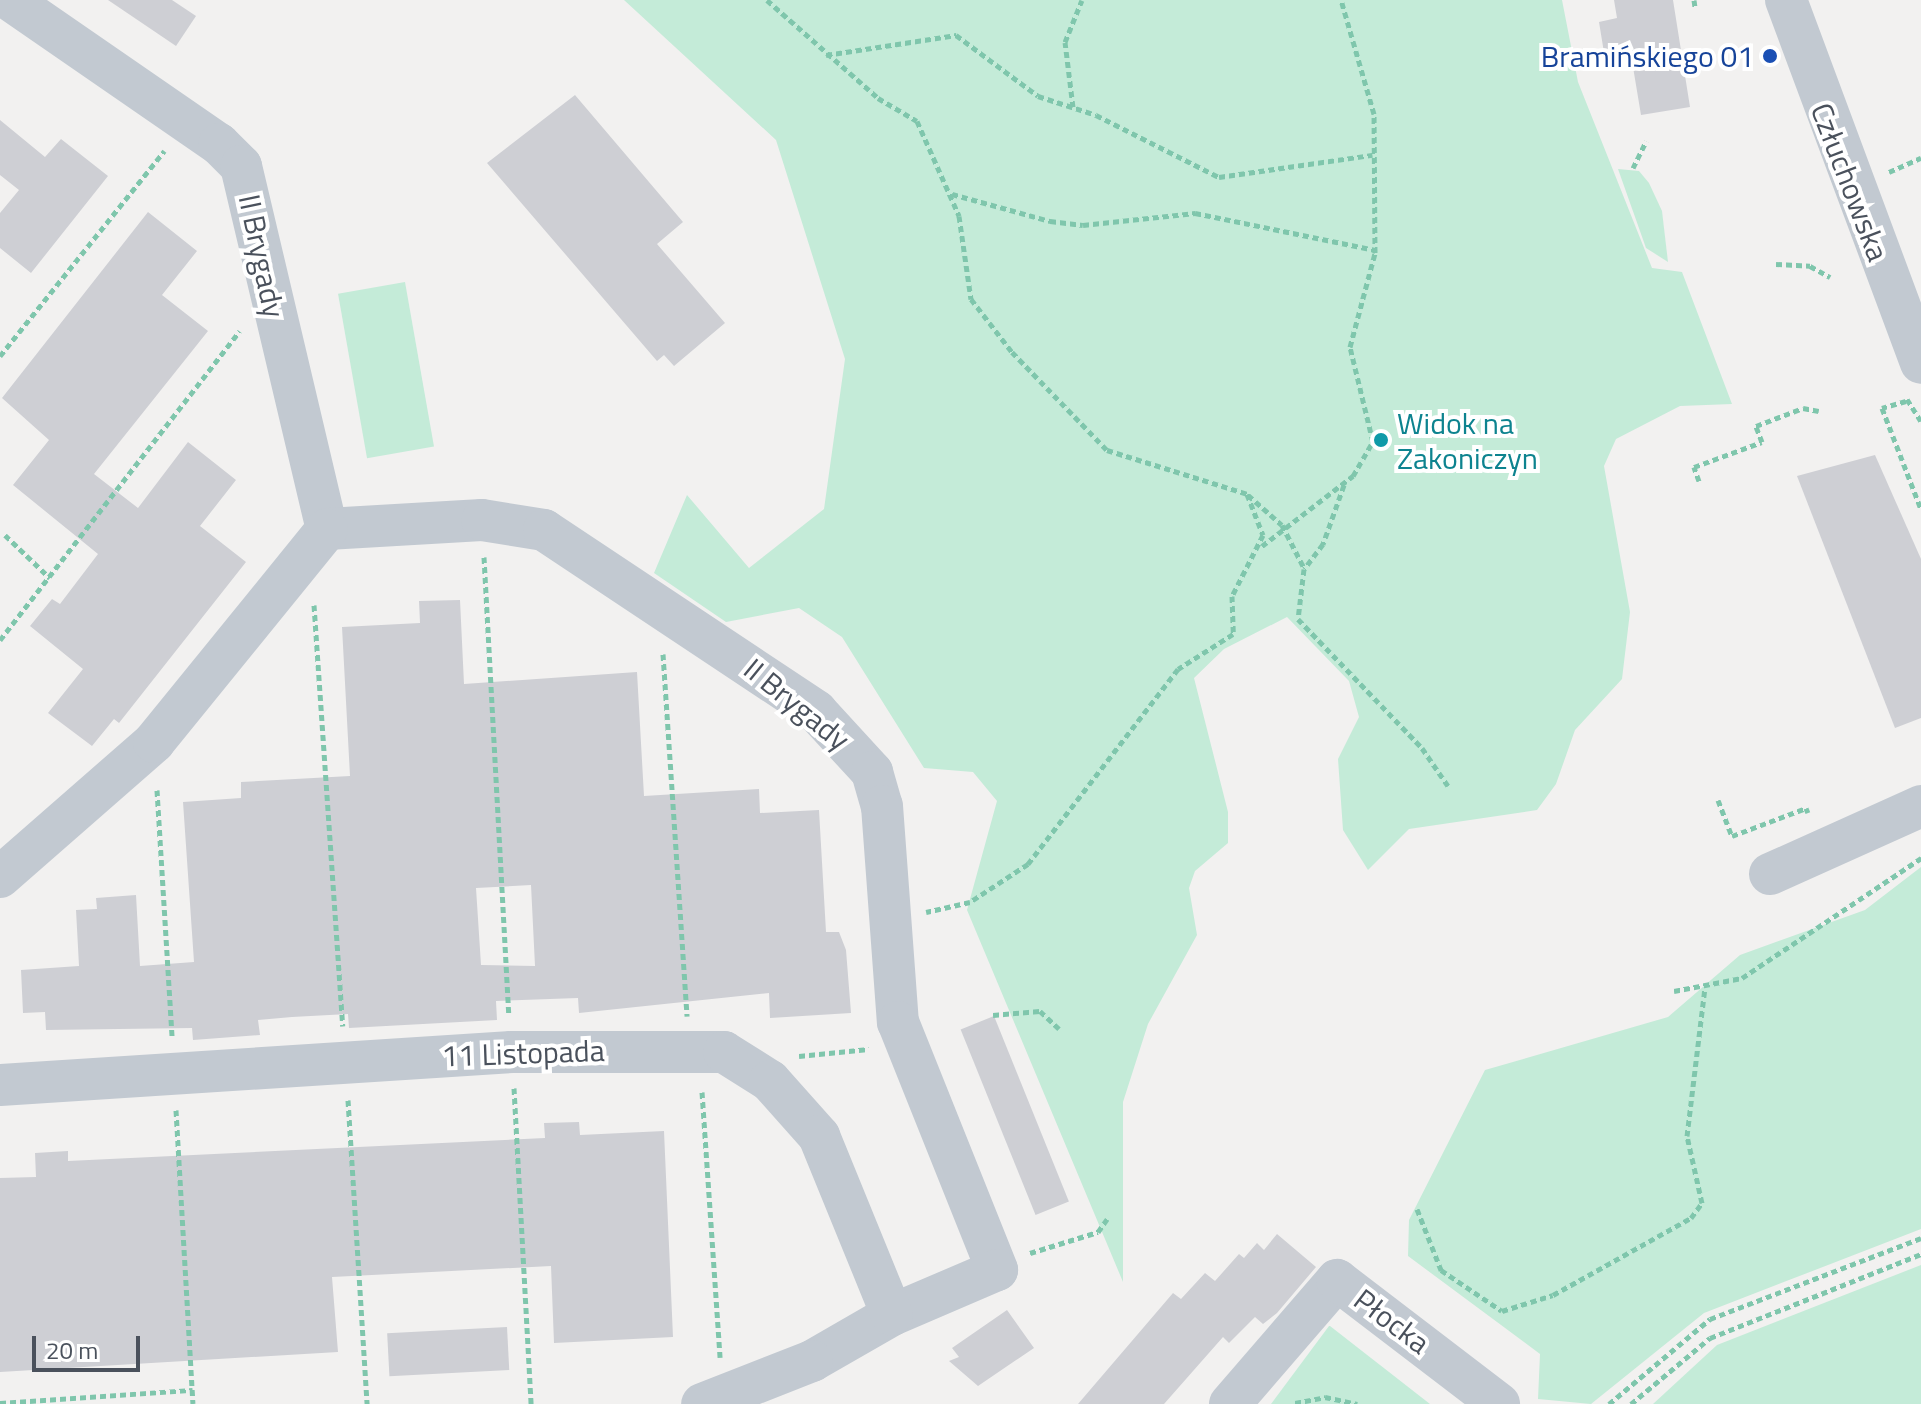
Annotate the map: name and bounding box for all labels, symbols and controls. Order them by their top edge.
place label: Bramińskiego 01 [1541,38,1754,74]
marker: Bramińskiego 01 [1761,47,1779,65]
street label: Człuchowska [1803,98,1897,266]
street label: II Brygady [231,191,293,321]
place label: Widok na Zakoniczyn [1397,405,1538,476]
marker: Widok na Zakoniczyn [1372,431,1390,449]
street label: II Brygady [737,651,857,757]
street label: 11 Listopada [441,1032,605,1074]
street label: Płocka [1347,1281,1437,1361]
scale bar [36,1320,144,1370]
text: 20 m [46,1332,98,1368]

